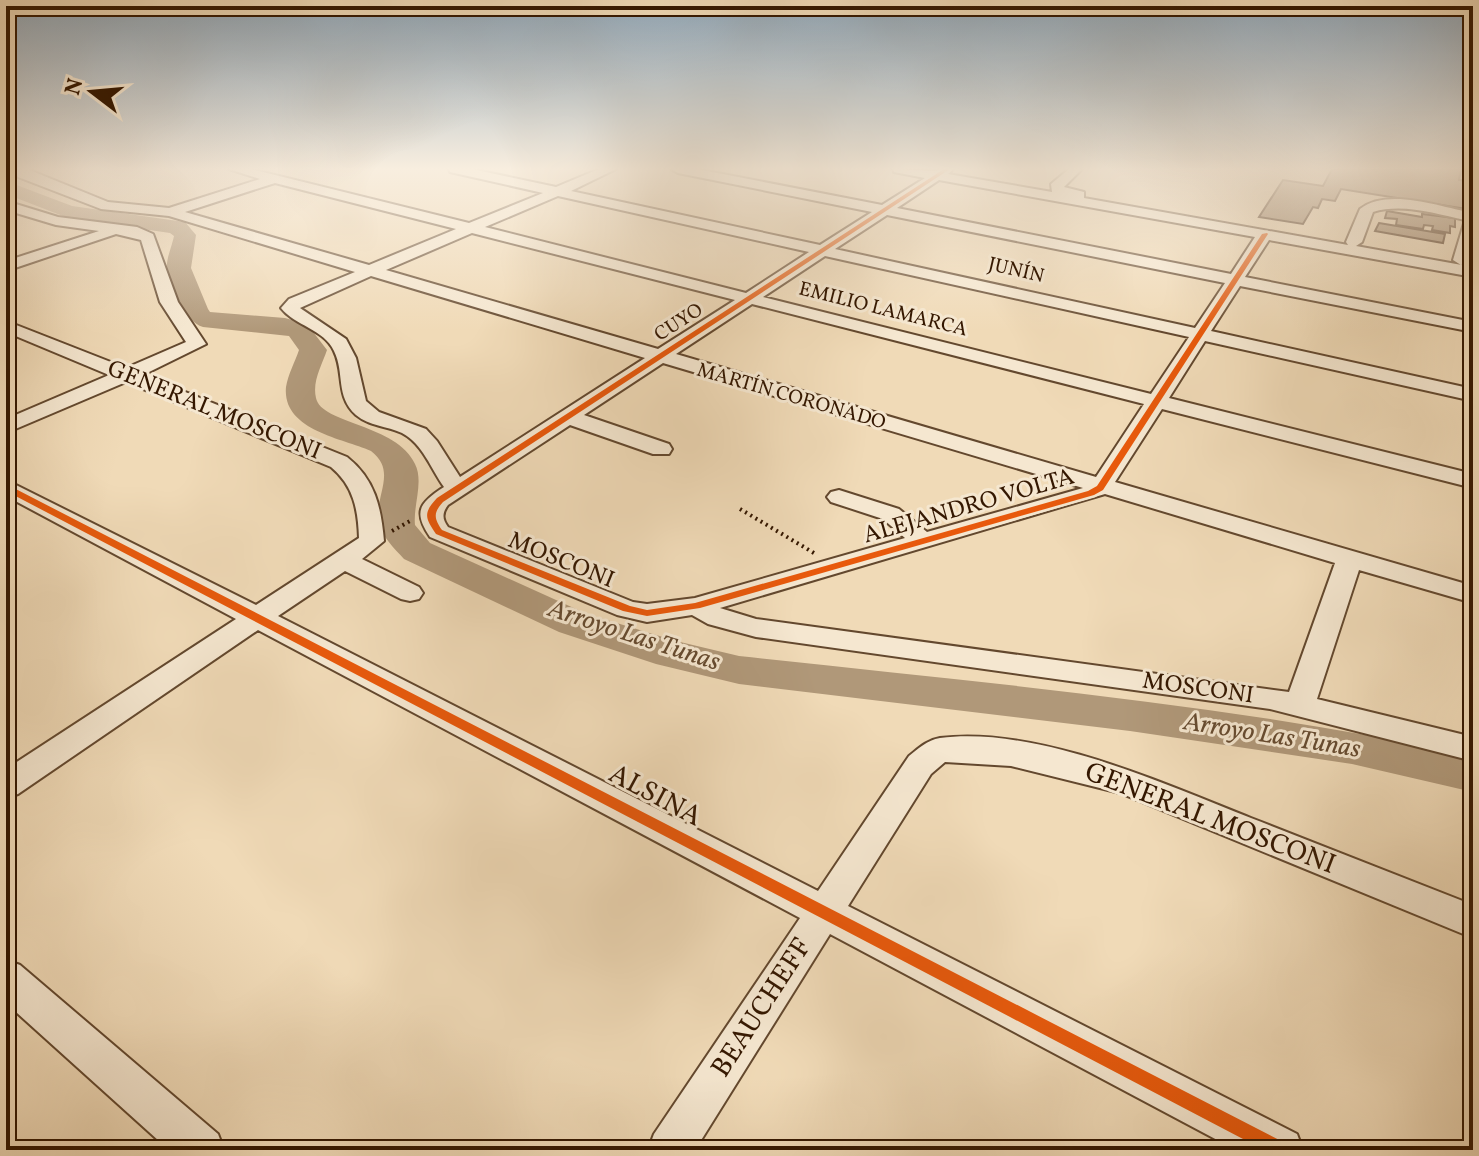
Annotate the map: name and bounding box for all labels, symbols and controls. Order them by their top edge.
north arrow [52,52,132,132]
text: N [58,75,92,99]
street label: JUNÍN [985,251,1047,291]
street label: EMILIO LAMARCA [796,275,970,345]
street label: CUYO [649,297,709,349]
street label: GENERAL MOSCONI [102,353,326,469]
street label: MARTÍN CORONADO [693,357,889,437]
street label: ALEJANDRO VOLTA [859,461,1079,553]
street label: MOSCONI [503,524,619,598]
water label: Arroyo Las Tunas [543,591,725,681]
street label: MOSCONI [1140,664,1256,714]
water label: Arroyo Las Tunas [1180,704,1363,768]
street label: GENERAL MOSCONI [1079,753,1341,885]
street label: ALSINA [601,755,709,837]
street label: BEAUCHEFF [702,931,822,1085]

